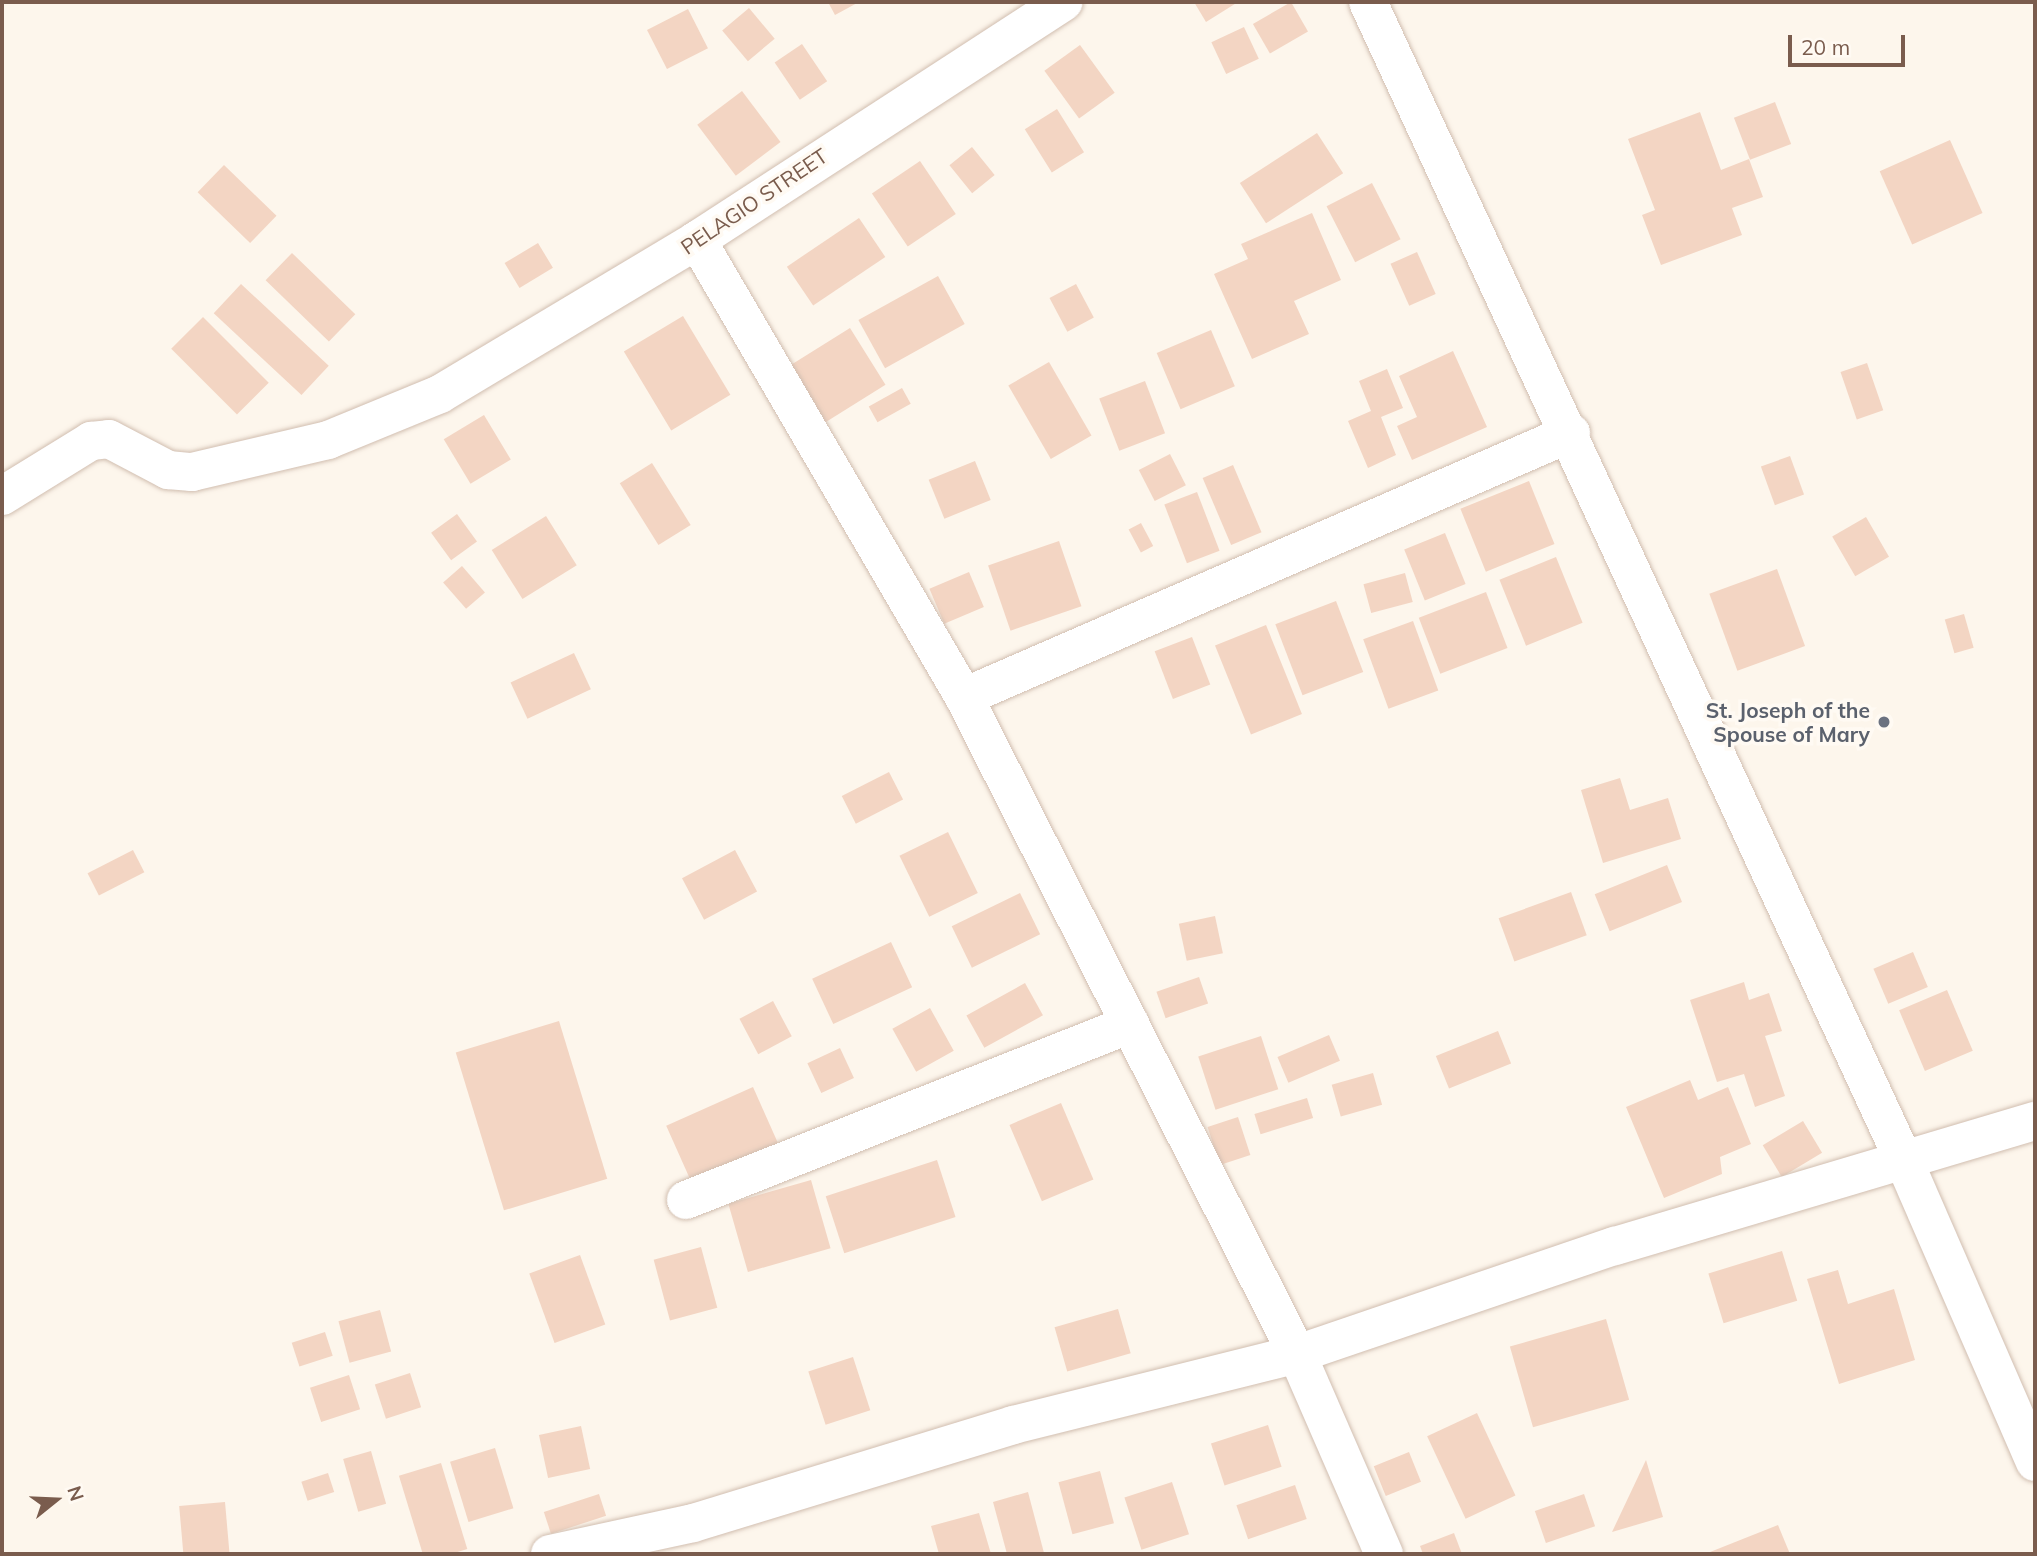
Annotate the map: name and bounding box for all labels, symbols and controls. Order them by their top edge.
scale bar [1792,21,1909,65]
text: 20 m [1801,34,1850,60]
street label: PELAGIO STREET [676,143,832,259]
place label: St. Joseph of the Spouse of Mary [1706,697,1870,747]
marker: St. Joseph of the Spouse of Mary [1876,714,1892,730]
north arrow [21,1465,91,1535]
text: N [62,1483,90,1504]

